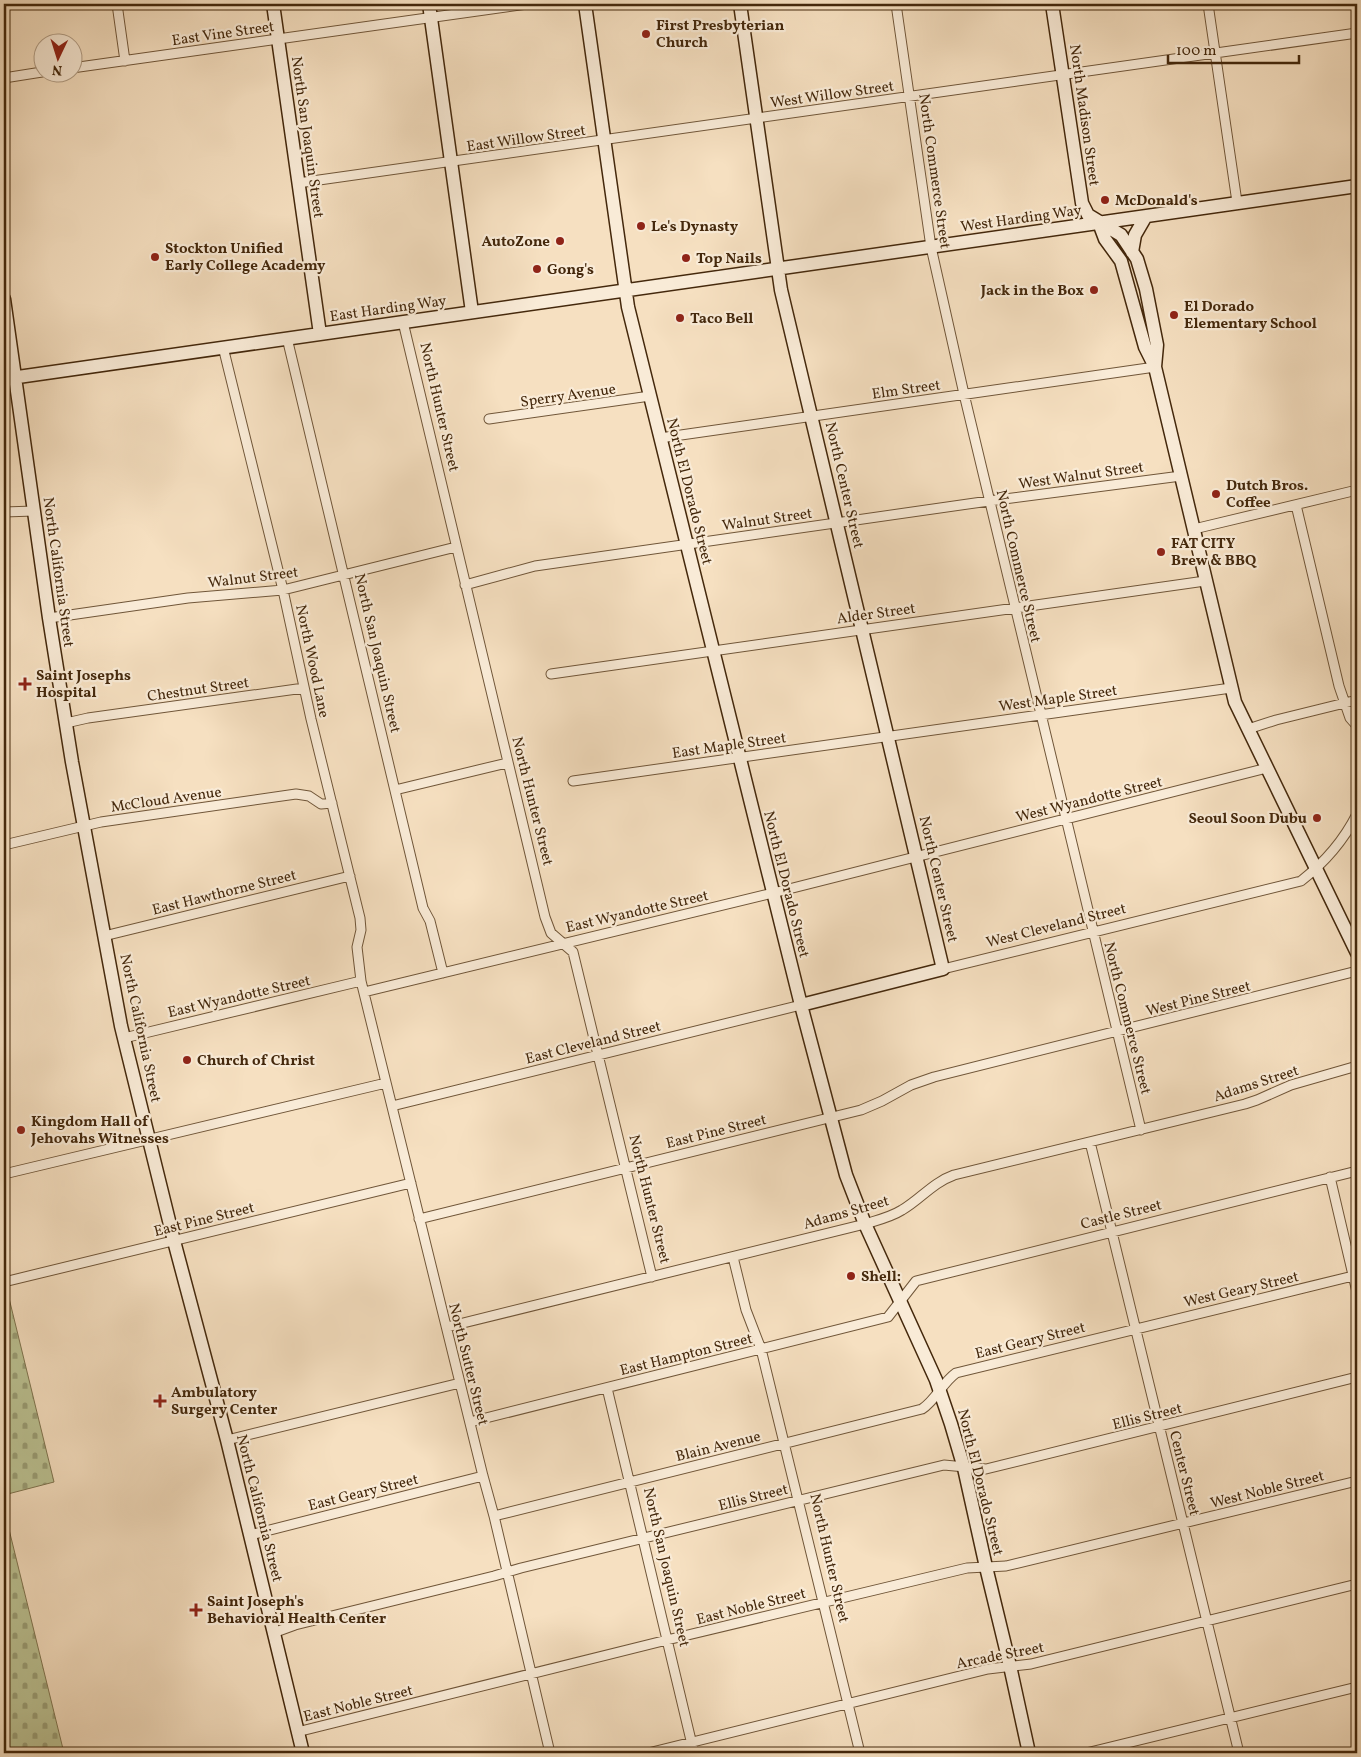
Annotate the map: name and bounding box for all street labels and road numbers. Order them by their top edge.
street label: East Vine Street [171,17,276,52]
street label: North Madison Street [1063,43,1104,187]
street label: North San Joaquin Street [285,55,328,219]
street label: West Willow Street [769,76,895,115]
street label: North Commerce Street [912,92,955,250]
street label: East Willow Street [465,121,587,158]
street label: West Harding Way [959,201,1083,238]
street label: East Harding Way [329,291,448,328]
street label: North Hunter Street [413,341,464,474]
street label: Elm Street [871,375,942,406]
street label: Sperry Avenue [519,379,617,414]
street label: North El Dorado Street [660,416,717,567]
street label: North Center Street [819,420,868,551]
street label: West Walnut Street [1017,457,1145,496]
street label: North Commerce Street [990,488,1045,645]
street label: North California Street [37,496,78,649]
street label: Walnut Street [721,504,814,537]
street label: Walnut Street [207,563,300,594]
street label: North San Joaquin Street [348,571,405,735]
street label: Alder Street [836,599,917,630]
street label: North Wood Lane [289,603,334,720]
street label: Chestnut Street [146,673,250,708]
street label: West Maple Street [998,681,1119,718]
street label: East Maple Street [671,728,788,765]
street label: North Hunter Street [505,735,558,868]
street label: West Wyandotte Street [1014,772,1165,829]
street label: McCloud Avenue [109,782,223,819]
street label: North El Dorado Street [757,809,814,960]
street label: North Center Street [913,814,962,945]
street label: East Hawthorne Street [150,865,299,922]
street label: East Wyandotte Street [564,886,711,939]
street label: West Cleveland Street [984,899,1128,954]
street label: North Commerce Street [1097,940,1156,1097]
street label: North California Street [114,952,166,1105]
street label: East Wyandotte Street [166,971,313,1024]
street label: West Pine Street [1144,976,1253,1023]
street label: East Cleveland Street [523,1016,663,1070]
street label: Adams Street [1211,1061,1302,1108]
street label: East Pine Street [664,1110,769,1155]
street label: North Hunter Street [622,1133,675,1266]
street label: Adams Street [801,1191,892,1236]
street label: Castle Street [1079,1195,1164,1236]
street label: East Pine Street [152,1198,257,1243]
street label: West Geary Street [1182,1267,1301,1314]
street label: North Sutter Street [442,1301,493,1428]
street label: East Geary Street [973,1318,1088,1365]
street label: East Hampton Street [618,1329,755,1382]
street label: Ellis Street [1110,1399,1184,1436]
street label: North El Dorado Street [951,1407,1008,1558]
street label: Blain Avenue [674,1427,763,1468]
street label: Center Street [1163,1429,1204,1518]
street label: North California Street [230,1432,287,1584]
street label: West Noble Street [1208,1466,1326,1515]
street label: East Geary Street [306,1470,421,1517]
street label: Ellis Street [716,1480,790,1517]
street label: North San Joaquin Street [637,1485,694,1649]
street label: North Hunter Street [803,1492,854,1625]
street label: East Noble Street [694,1584,808,1631]
street label: Arcade Street [955,1638,1046,1675]
street label: East Noble Street [301,1681,415,1728]

